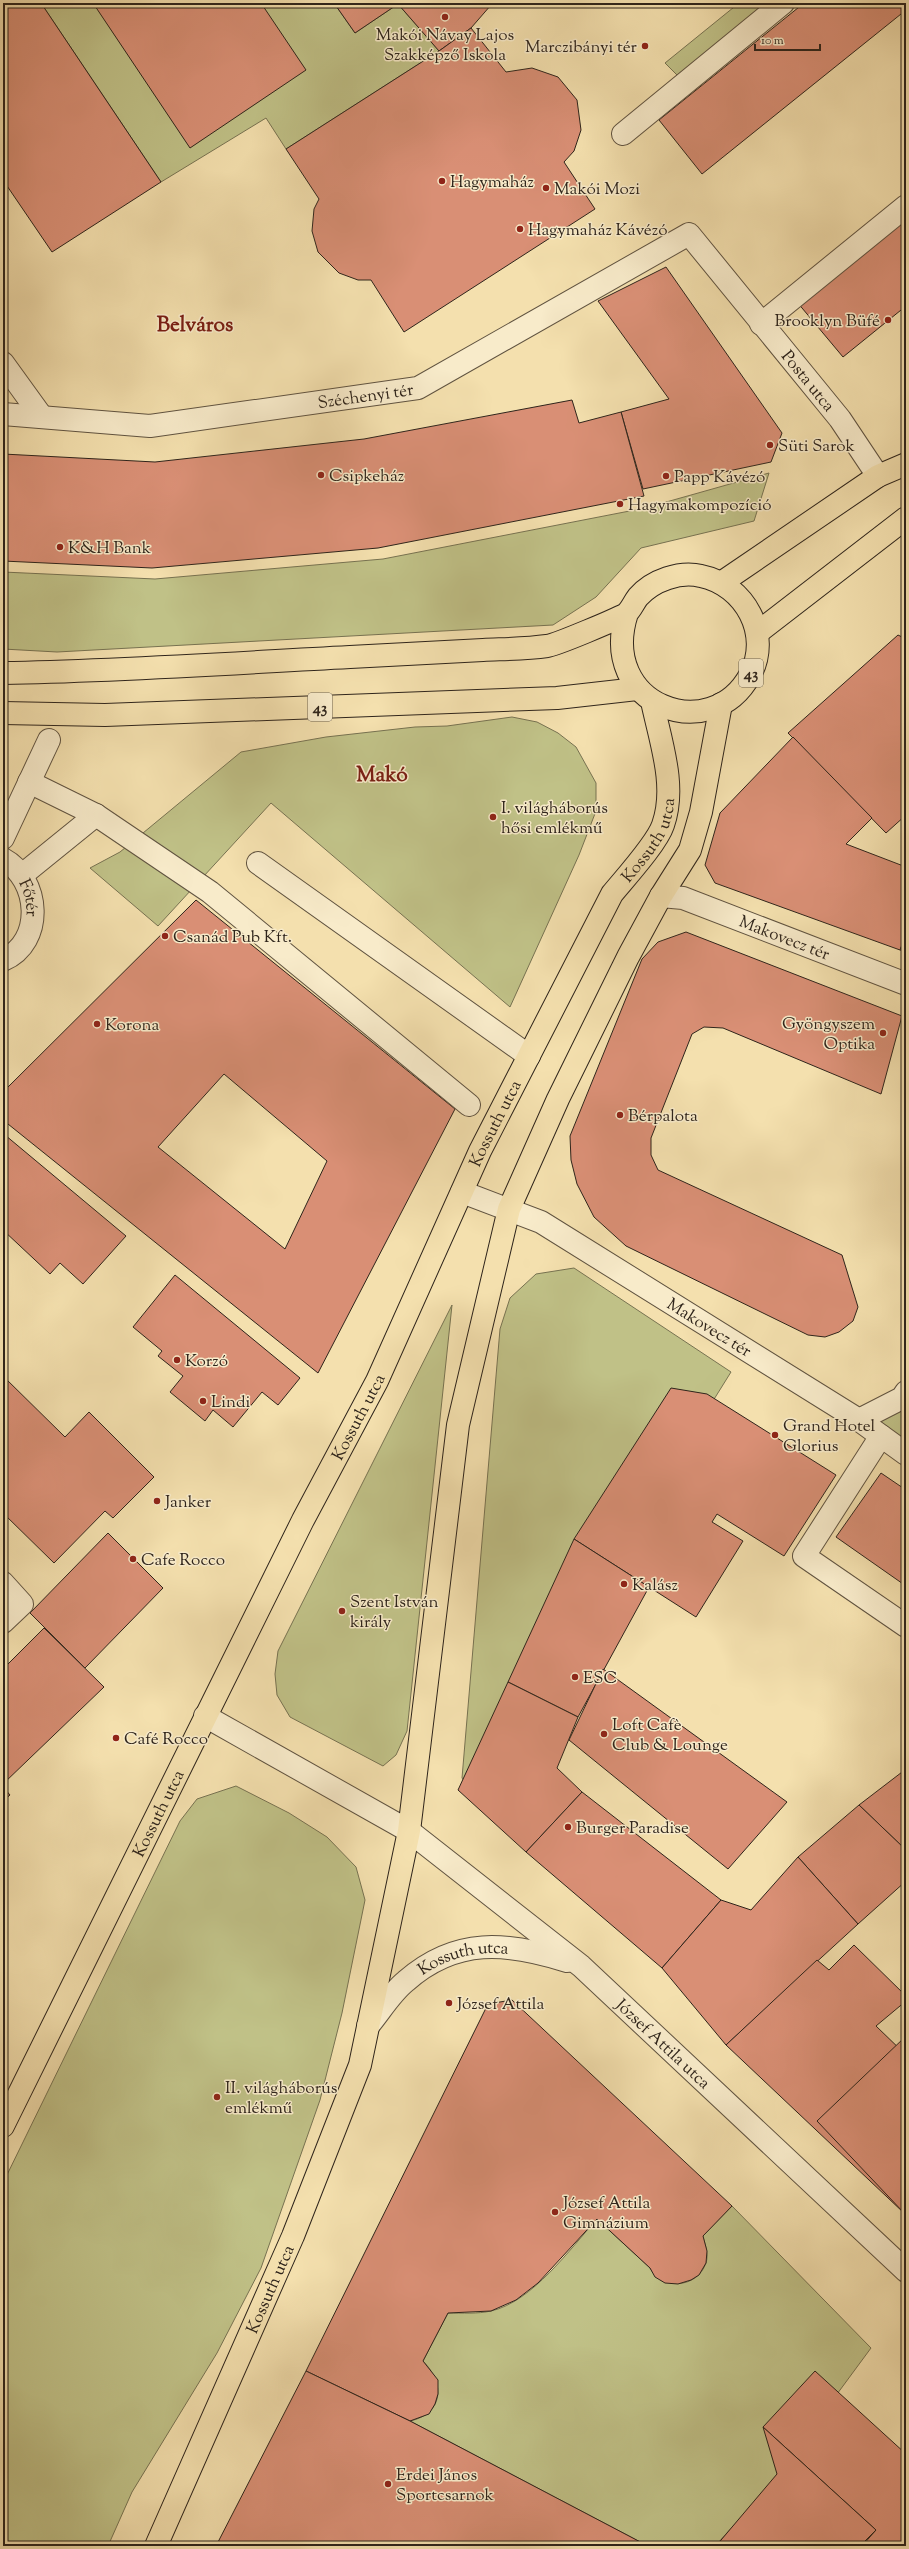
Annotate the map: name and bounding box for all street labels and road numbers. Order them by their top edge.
street label: Posta utca [775,346,840,418]
street label: Széchenyi tér [316,379,416,416]
road number: 43 [739,659,763,687]
road number: 43 [308,693,332,721]
street label: Kossuth utca [617,797,682,889]
street label: Főtér [11,875,43,917]
street label: Makovecz tér [735,911,833,968]
street label: Kossuth utca [464,1076,528,1171]
street label: Makovecz tér [662,1293,756,1364]
street label: Kossuth utca [327,1371,393,1465]
street label: Kossuth utca [128,1766,191,1862]
street label: Kossuth utca [414,1937,510,1982]
street label: József Attila utca [609,1994,715,2096]
street label: Kossuth utca [241,2242,302,2338]

